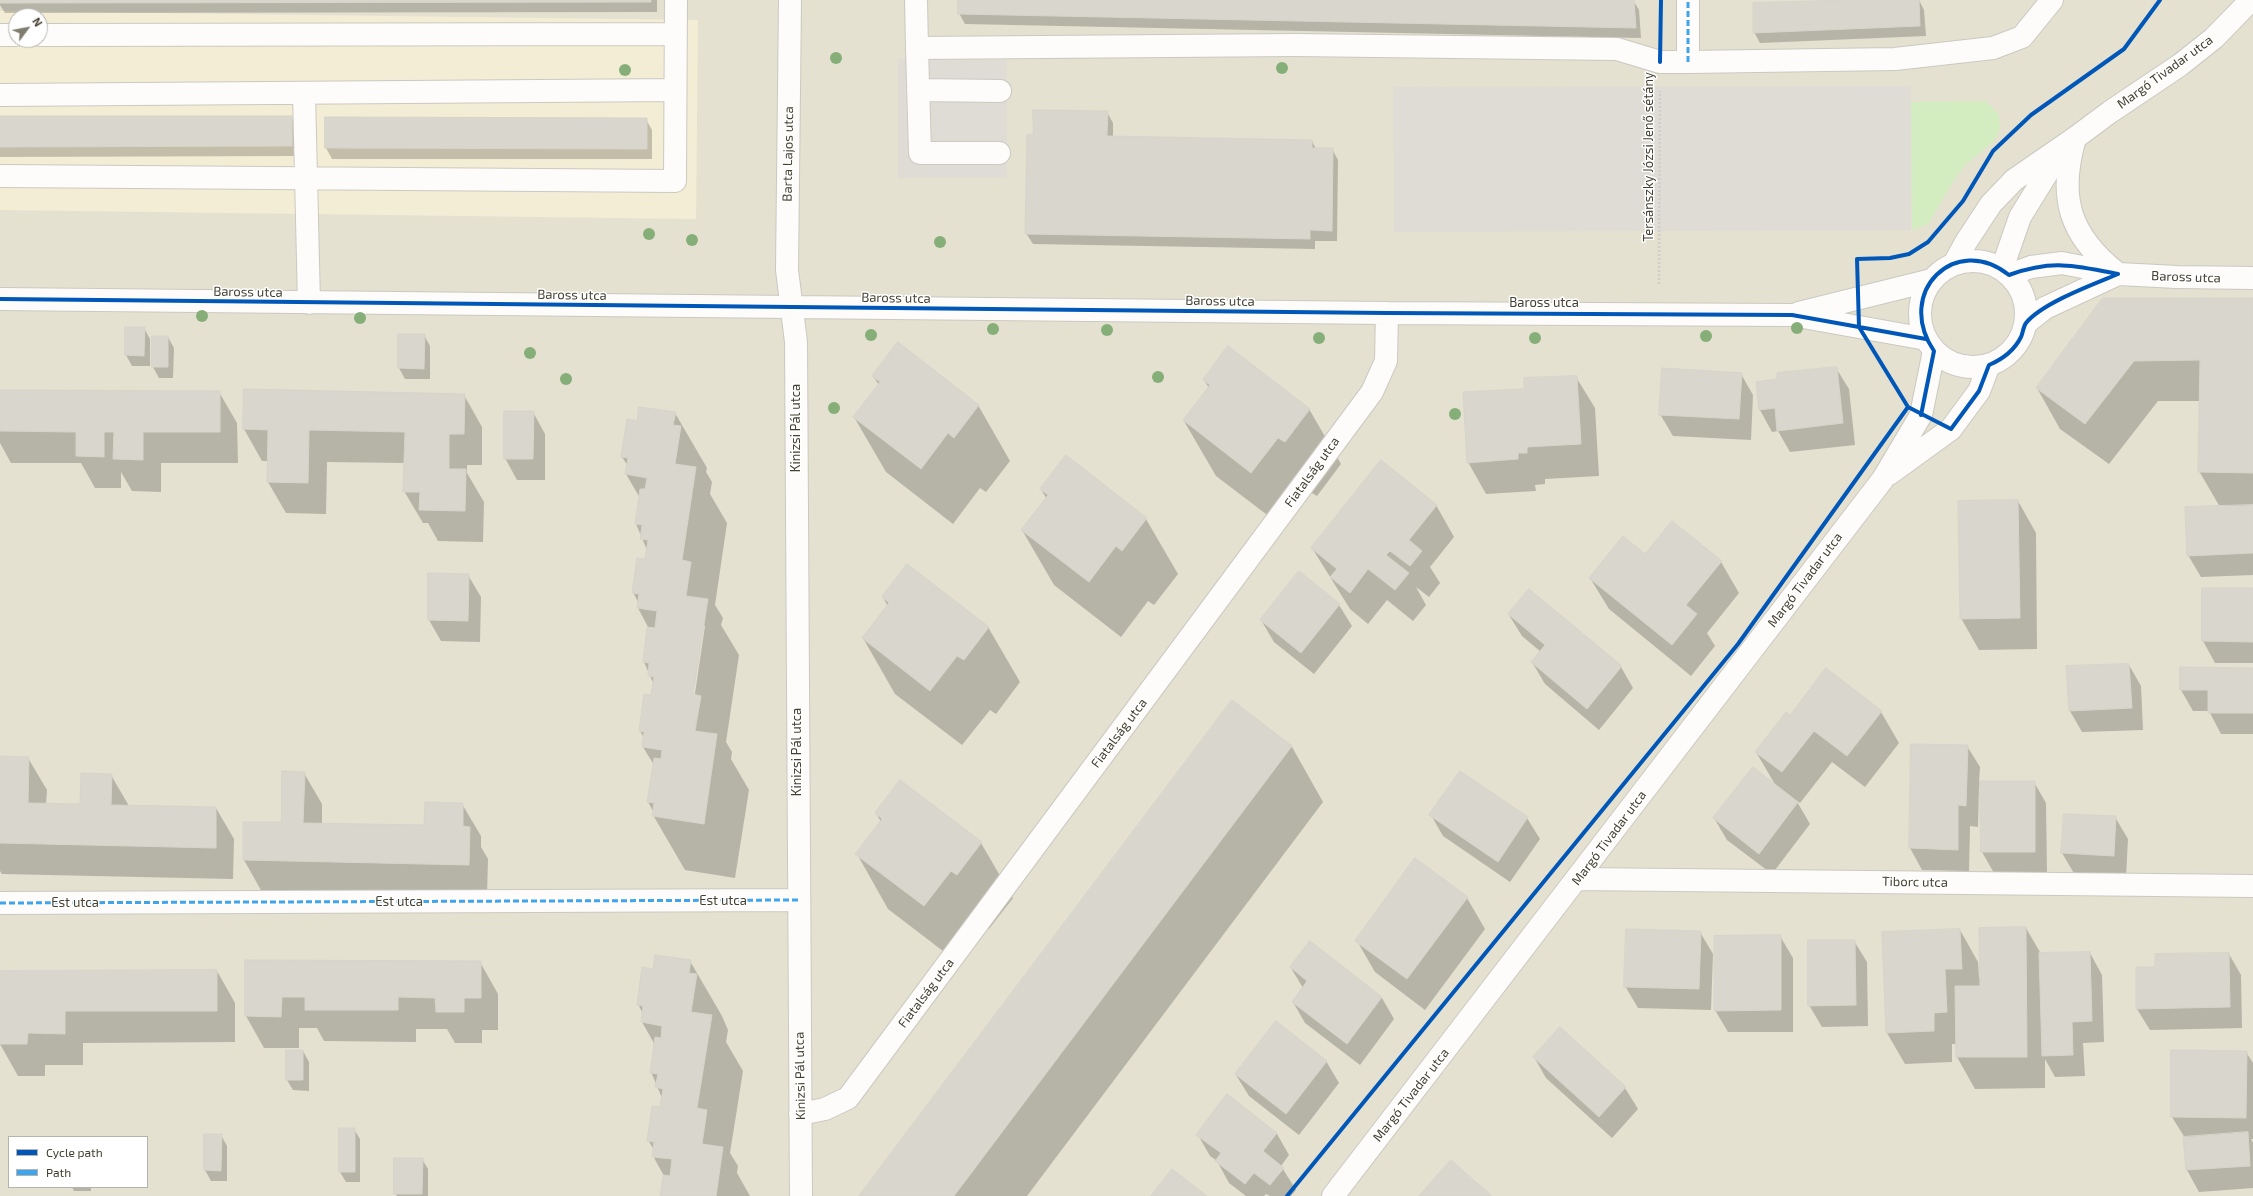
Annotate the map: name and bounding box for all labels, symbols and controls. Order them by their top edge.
north arrow [8,8,48,48]
text: N [30,15,45,29]
street label: Margó Tivadar utca [2114,32,2216,112]
street label: Tersánszky Józsi Jenő sétány [1641,72,1657,242]
street label: Barta Lajos utca [779,106,797,202]
street label: Baross utca [2151,268,2221,286]
street label: Baross utca [213,284,283,300]
street label: Baross utca [537,287,607,303]
street label: Baross utca [861,290,931,306]
street label: Baross utca [1185,293,1255,309]
street label: Baross utca [1509,295,1579,311]
street label: Kinizsi Pál utca [788,384,804,472]
street label: Fiatalság utca [1281,434,1343,510]
street label: Margó Tivadar utca [1764,530,1846,630]
street label: Fiatalság utca [1088,695,1150,771]
street label: Kinizsi Pál utca [789,708,805,796]
street label: Margó Tivadar utca [1568,788,1650,888]
street label: Tiborc utca [1882,874,1948,890]
street label: Est utca [699,893,747,909]
street label: Est utca [375,894,423,910]
street label: Est utca [51,895,99,911]
street label: Fiatalság utca [895,955,957,1031]
street label: Kinizsi Pál utca [791,1032,809,1120]
street label: Margó Tivadar utca [1370,1045,1452,1145]
legend [8,1136,148,1188]
text: Cycle path [46,1145,103,1159]
text: Path [46,1165,71,1179]

